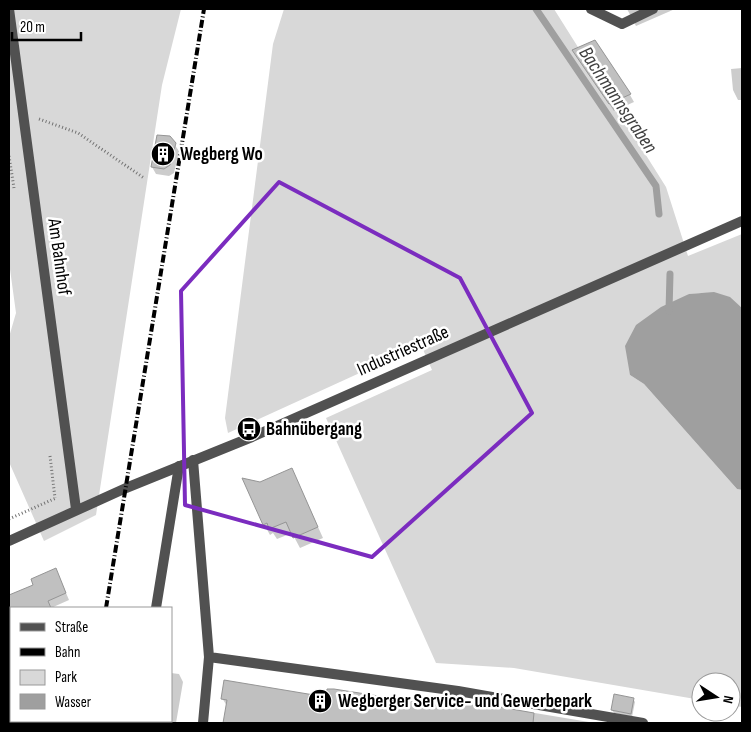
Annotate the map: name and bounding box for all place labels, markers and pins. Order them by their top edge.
building icon: Wegberg Wo [150,141,176,167]
place label: Wegberg Wo [180,143,263,166]
bus stop icon: Bahnübergang [236,416,262,442]
place label: Bahnübergang [266,418,362,441]
building icon: Wegberger Service- und Gewerbepark [307,688,333,714]
place label: Wegberger Service- und Gewerbepark [338,690,592,713]

